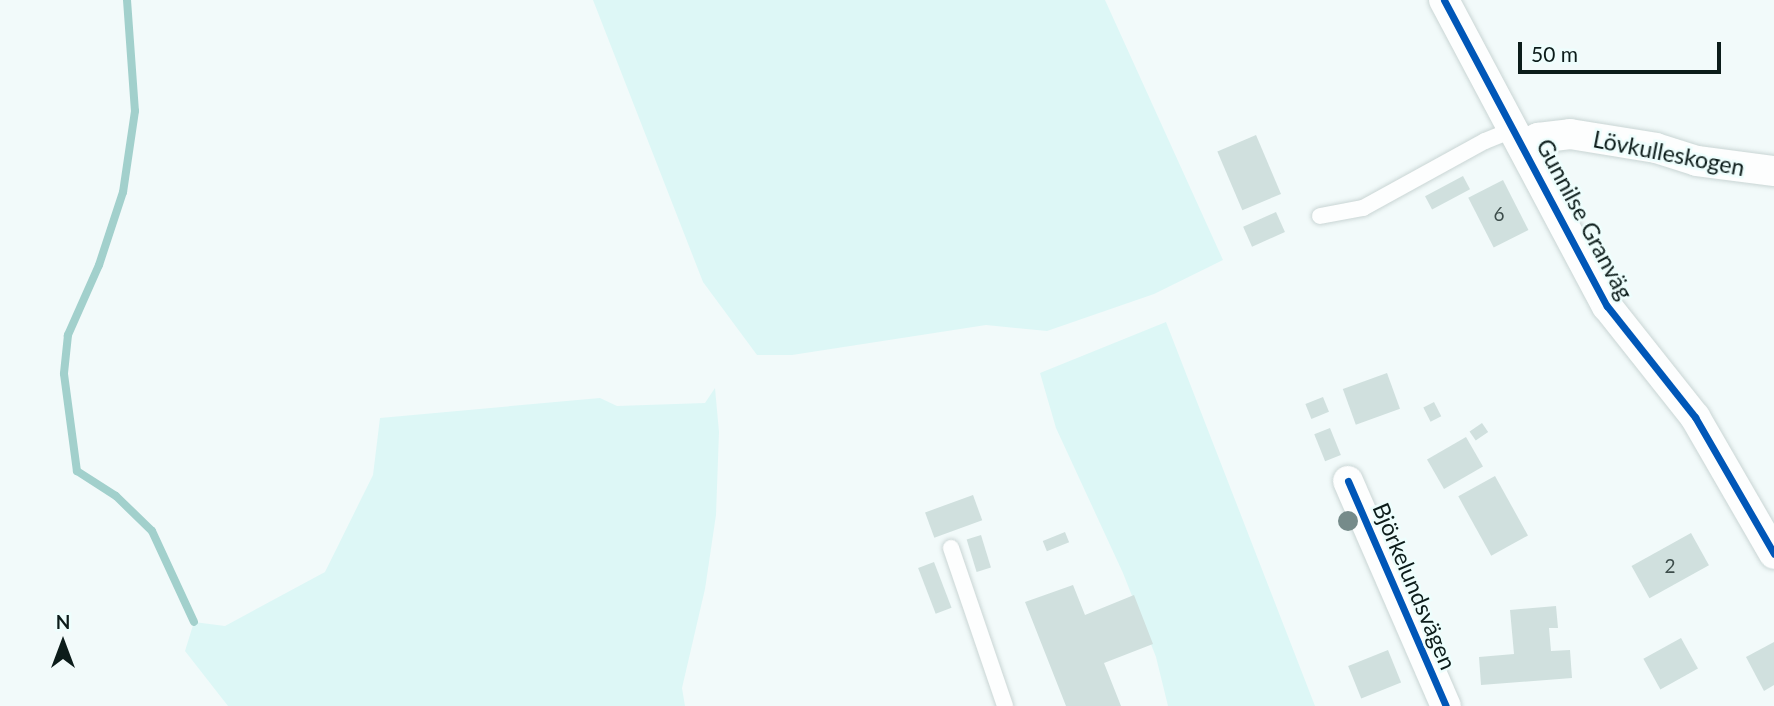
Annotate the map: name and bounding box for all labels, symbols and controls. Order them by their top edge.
scale bar [1522,28,1725,72]
text: 50 m [1531,41,1578,66]
street label: Lövkulleskogen [1591,125,1747,181]
street label: Gunnilse Granväg [1531,134,1639,304]
house number: 6 [1493,203,1505,225]
street label: Björkelundsvägen [1367,499,1463,673]
house number: 2 [1664,555,1676,577]
north arrow [28,608,98,678]
text: N [56,610,70,633]

